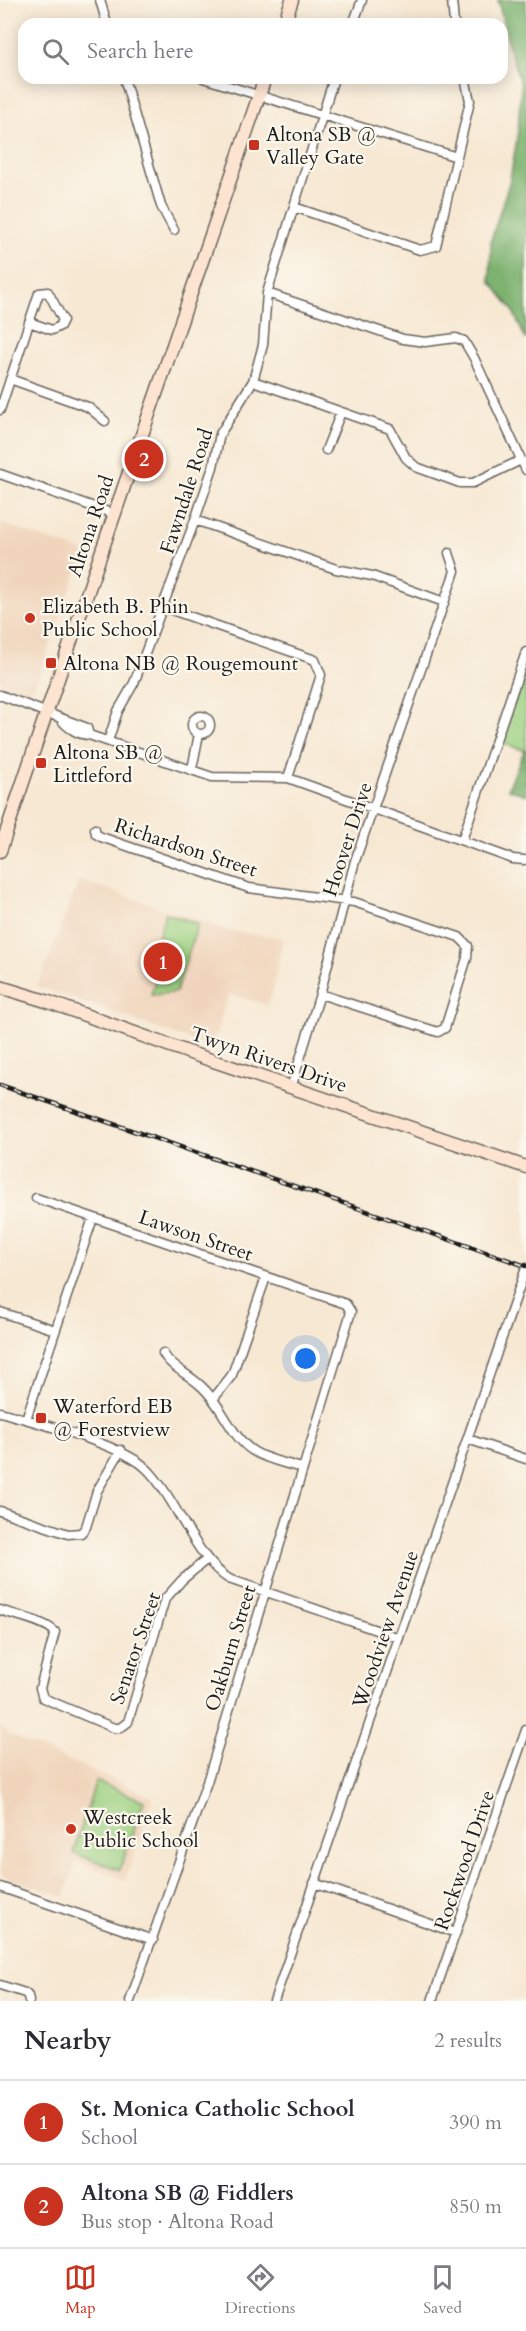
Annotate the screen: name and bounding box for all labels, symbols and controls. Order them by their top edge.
search box [18,18,508,84]
icon: search [39,35,72,68]
text: Search here [87,36,194,66]
place label: Altona SB @ Valley Gate [266,121,376,171]
marker: Altona SB @ Valley Gate [247,138,261,152]
street label: Fawndale Road [154,425,220,557]
pin: 2 [124,436,164,482]
street label: Altona Road [60,471,121,581]
place label: Elizabeth B. Phin Public School [42,593,190,643]
marker: Elizabeth B. Phin Public School [23,611,37,625]
place label: Altona NB @ Rougemount [63,650,299,677]
marker: Altona NB @ Rougemount [44,656,58,670]
place label: Altona SB @ Littleford [53,739,163,789]
marker: Altona SB @ Littleford [34,756,48,770]
street label: Hoover Drive [316,779,379,900]
street label: Richardson Street [111,812,261,883]
pin: 1 [144,940,182,984]
street label: Twyn Rivers Drive [187,1020,351,1099]
street label: Lawson Street [135,1203,257,1268]
your location [291,1344,320,1373]
place label: Waterford EB @ Forestview [52,1393,173,1443]
marker: Waterford EB @ Forestview [34,1411,48,1425]
street label: Woodview Avenue [345,1547,425,1713]
street label: Oakburn Street [198,1581,263,1714]
street label: Senator Street [104,1588,168,1708]
street label: Rockwood Drive [428,1786,501,1934]
place label: Westcreek Public School [82,1804,199,1854]
marker: Westcreek Public School [64,1822,78,1836]
text: Nearby [24,2023,112,2058]
text: 2 results [434,2027,502,2054]
text: St. Monica Catholic School [81,2094,355,2124]
text: 1 [38,2109,49,2136]
text: 390 m [449,2109,502,2136]
text: School [81,2124,138,2151]
text: Altona SB @ Fiddlers [81,2178,294,2208]
text: 2 [38,2193,49,2220]
text: 850 m [449,2193,502,2220]
text: Bus stop · Altona Road [81,2208,274,2235]
tab: Map [64,2261,97,2319]
tab: Directions [225,2261,295,2319]
tab: Saved [423,2261,462,2319]

